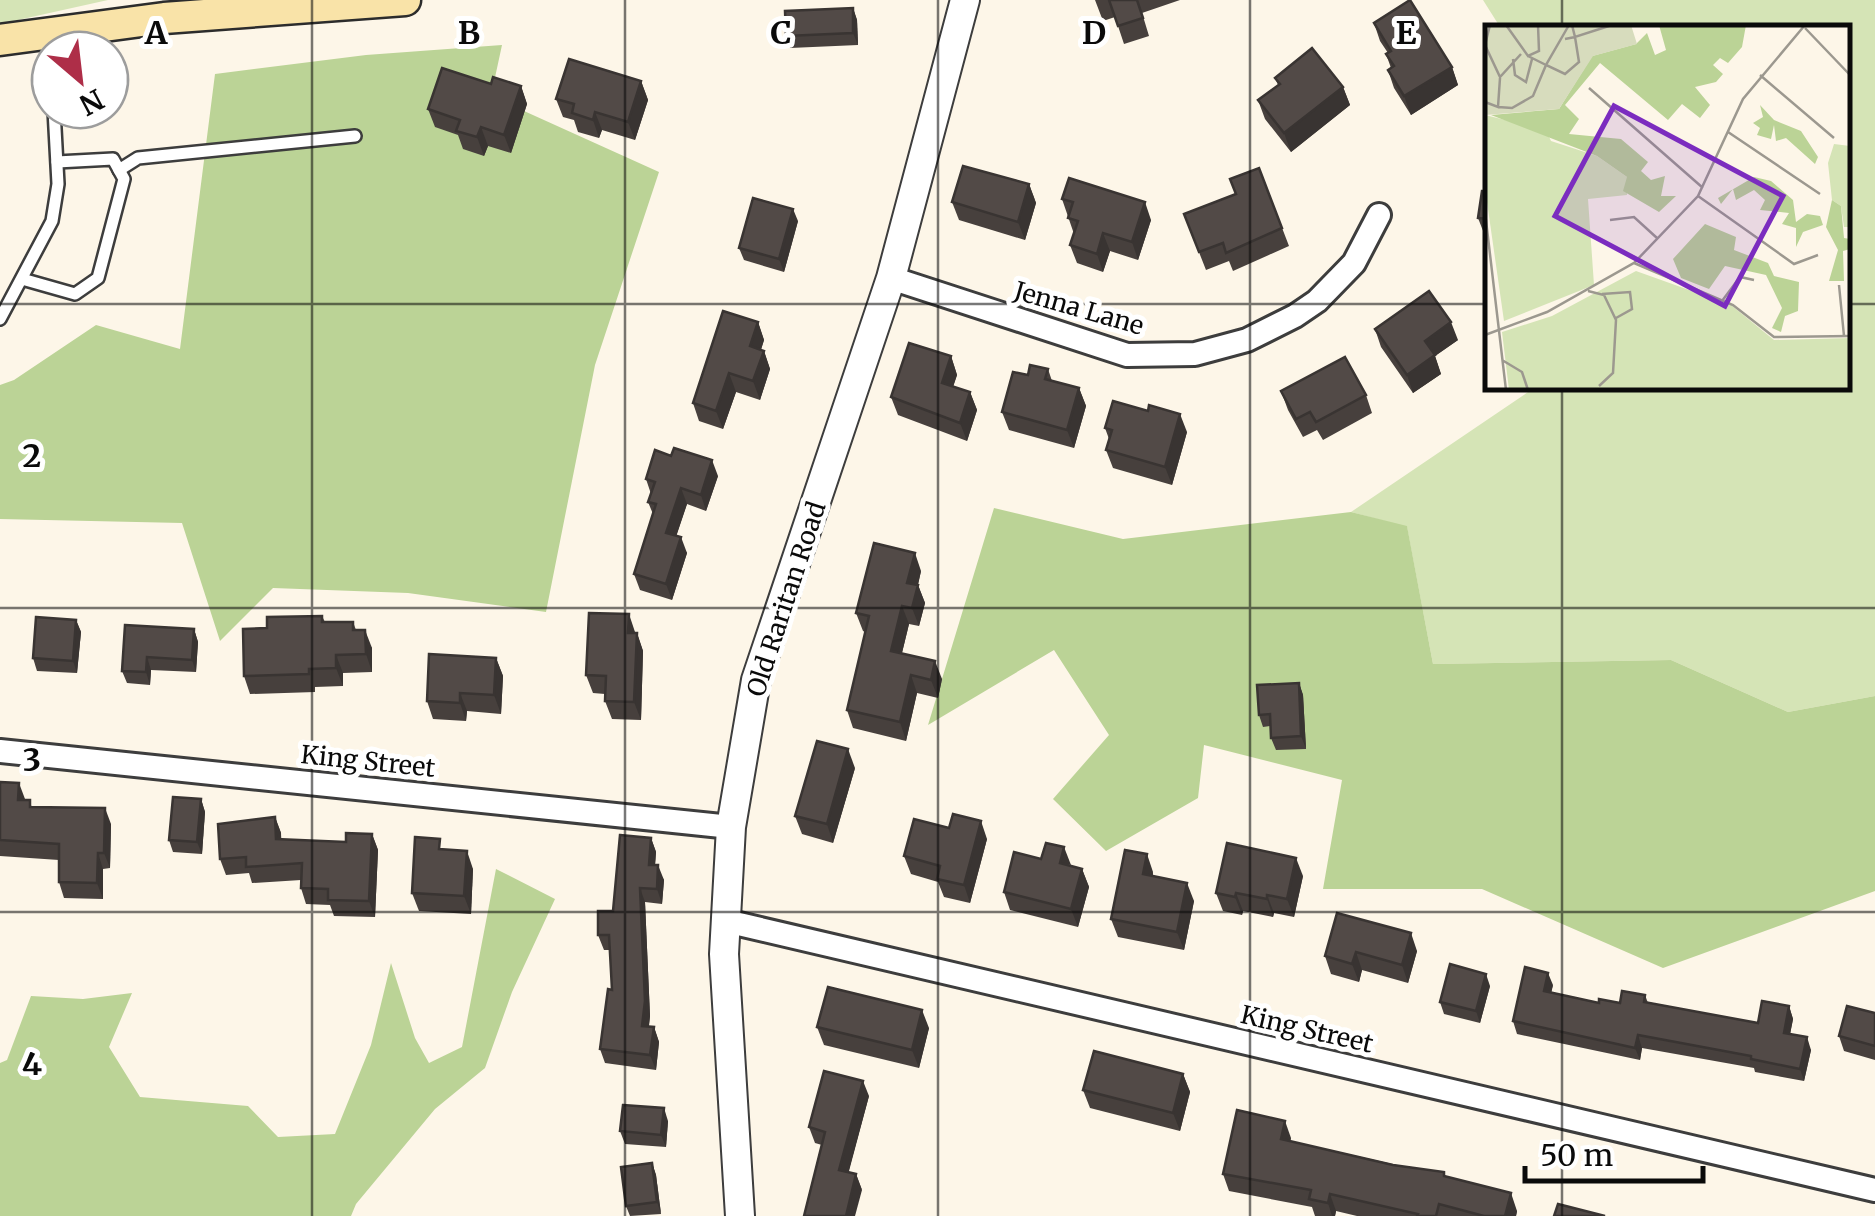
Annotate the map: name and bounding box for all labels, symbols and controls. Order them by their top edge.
text: A [144,13,169,53]
text: B [458,13,480,53]
text: C [770,13,792,53]
text: D [1082,13,1106,53]
text: E [1396,13,1417,53]
inset map [1485,25,1850,390]
north arrow [30,30,130,130]
text: N [74,81,110,123]
street label: Jenna Lane [1010,274,1148,342]
text: 2 [23,436,41,476]
street label: Old Raritan Road [739,498,833,700]
street label: King Street [299,738,437,784]
text: 3 [23,740,41,780]
street label: King Street [1238,998,1377,1060]
text: 4 [22,1044,42,1084]
scale bar [1525,1121,1702,1183]
text: 50 m [1540,1136,1613,1174]

